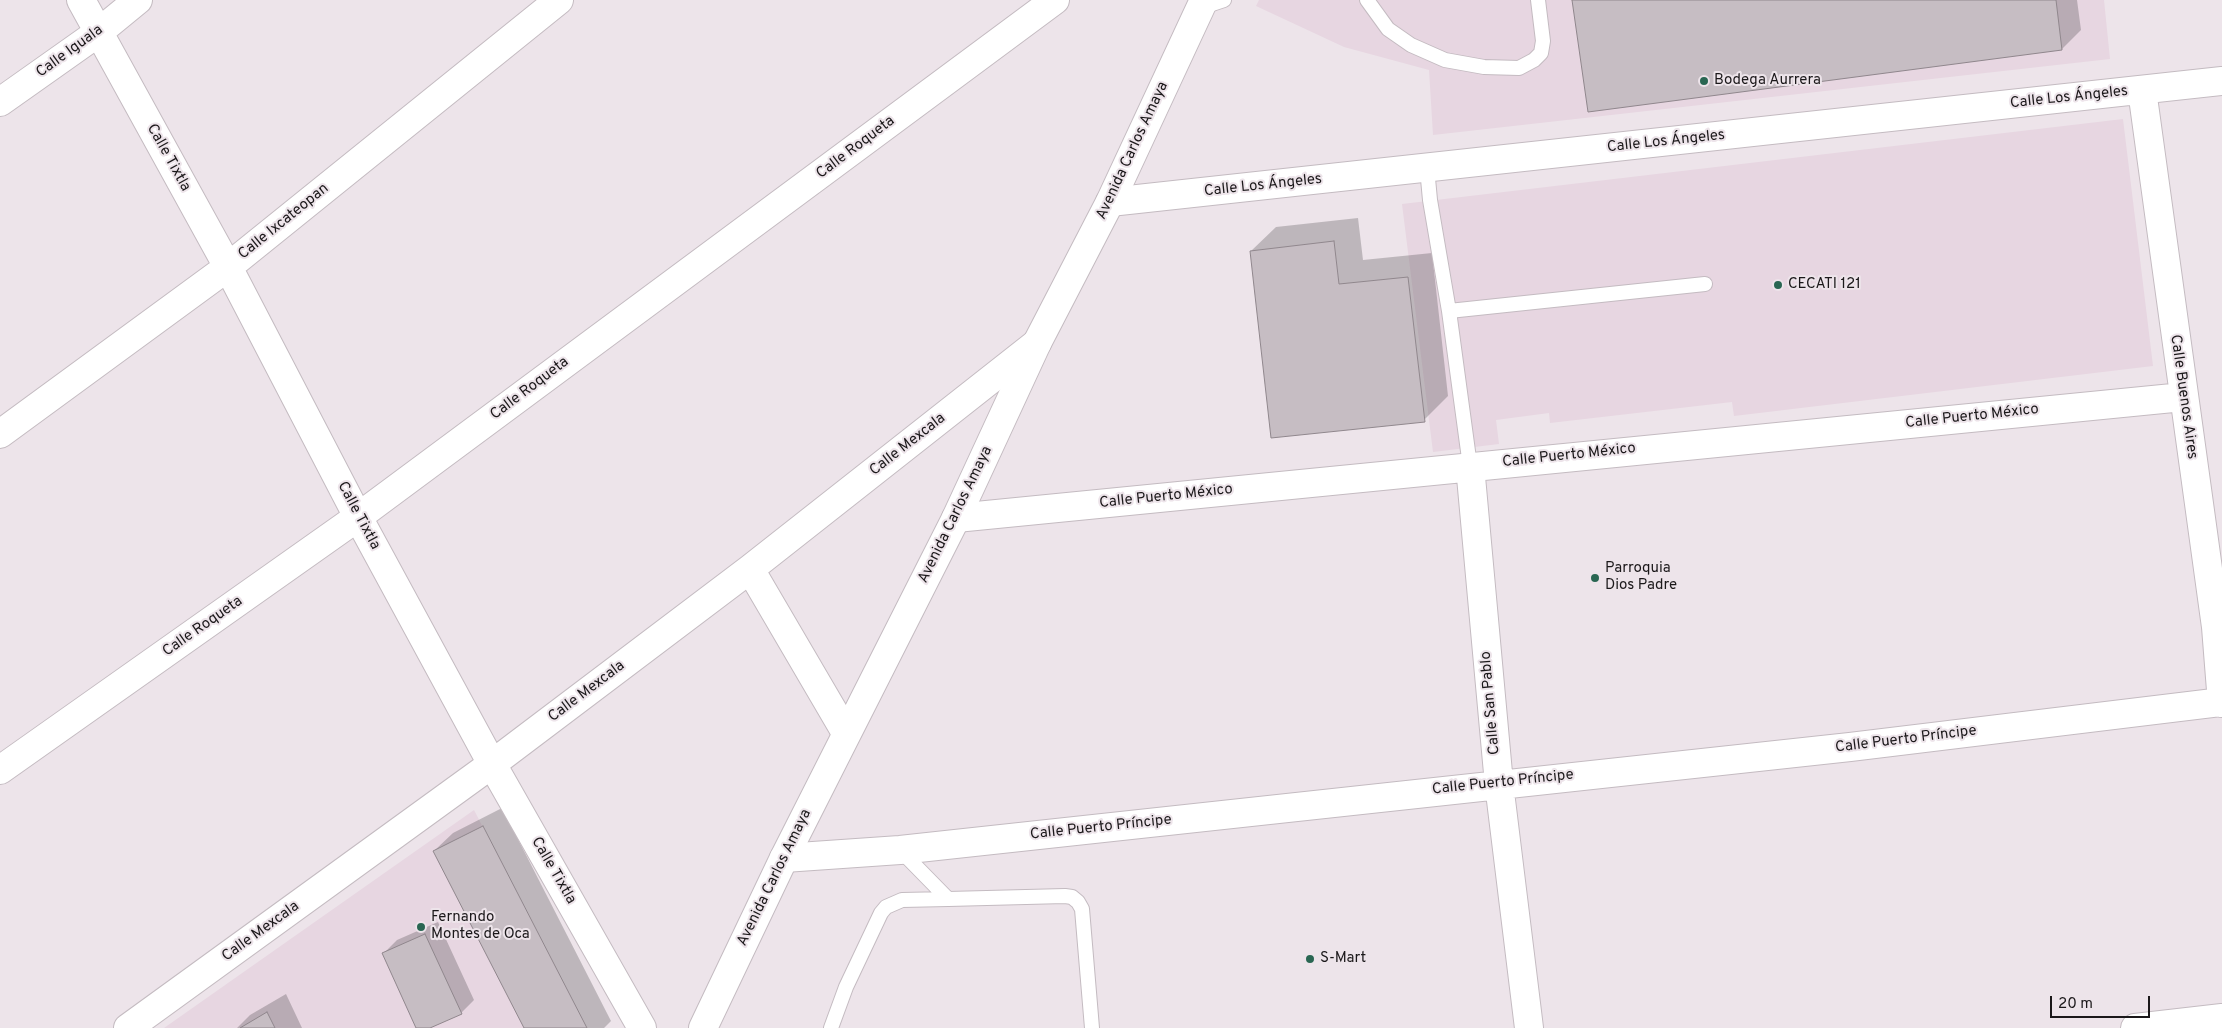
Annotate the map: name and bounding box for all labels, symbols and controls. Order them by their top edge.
street label: Calle Iguala [33,22,107,82]
place label: Bodega Aurrera [1714,72,1821,90]
marker: Bodega Aurrera [1698,75,1710,87]
street label: Avenida Carlos Amaya [1093,79,1173,223]
street label: Calle Los Ángeles [2009,83,2129,113]
street label: Calle Roqueta [813,113,899,183]
street label: Calle Tixtla [142,121,194,195]
street label: Calle Los Ángeles [1606,127,1726,157]
street label: Calle Los Ángeles [1203,171,1323,201]
street label: Calle Ixcateopan [235,180,333,264]
place label: CECATI 121 [1788,276,1861,294]
marker: CECATI 121 [1772,279,1784,291]
street label: Calle Buenos Aires [2165,334,2201,460]
street label: Calle Roqueta [487,354,573,424]
street label: Calle Puerto México [1904,401,2040,433]
street label: Calle Mexcala [867,410,949,480]
street label: Calle Puerto México [1501,440,1637,472]
street label: Avenida Carlos Amaya [915,444,997,586]
street label: Calle Tixtla [333,479,383,553]
street label: Calle Puerto México [1098,481,1234,513]
place label: Parroquia Dios Padre [1605,560,1677,595]
marker: Parroquia Dios Padre [1589,572,1601,584]
street label: Calle Roqueta [160,593,246,661]
street label: Calle San Pablo [1478,650,1504,756]
street label: Calle Mexcala [545,657,629,727]
street label: Calle Puerto Príncipe [1834,722,1978,758]
street label: Calle Puerto Príncipe [1431,767,1575,799]
street label: Avenida Carlos Amaya [734,807,816,949]
street label: Calle Puerto Príncipe [1029,812,1173,844]
street label: Calle Tixtla [527,834,579,908]
street label: Calle Mexcala [219,898,303,966]
place label: Fernando Montes de Oca [431,909,530,944]
marker: Fernando Montes de Oca [415,921,427,933]
place label: S-Mart [1320,950,1366,968]
marker: S-Mart [1304,953,1316,965]
scale bar [2052,986,2152,1018]
text: 20 m [2058,995,2093,1014]

